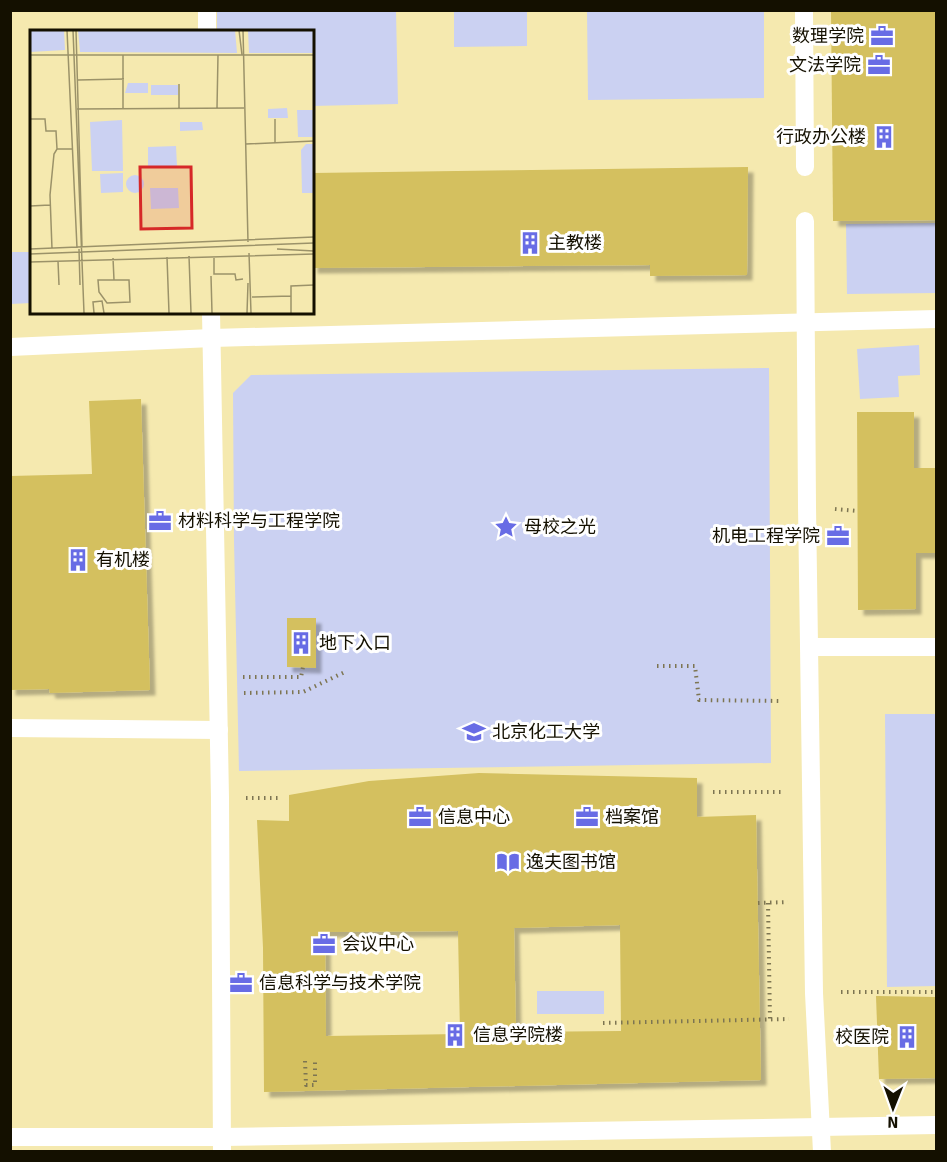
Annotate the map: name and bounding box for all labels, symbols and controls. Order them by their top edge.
office icon: 数理学院 [869,23,895,49]
place label: 数理学院 [792,25,864,47]
inset map [30,30,314,314]
office icon: 文法学院 [866,52,892,78]
place label: 文法学院 [789,54,861,76]
building icon: 行政办公楼 [871,124,897,150]
place label: 行政办公楼 [776,126,866,148]
building icon: 主教楼 [517,230,543,256]
place label: 主教楼 [548,232,602,254]
office icon: 材料科学与工程学院 [147,508,173,534]
place label: 材料科学与工程学院 [178,510,340,532]
place icon: 母校之光 [493,514,519,540]
place label: 母校之光 [524,516,596,538]
office icon: 机电工程学院 [825,523,851,549]
place label: 机电工程学院 [712,525,820,547]
building icon: 有机楼 [65,547,91,573]
place label: 有机楼 [96,549,150,571]
building icon: 地下入口 [288,630,314,656]
place label: 地下入口 [319,632,391,654]
school or university icon: 北京化工大学 [461,719,487,745]
place label: 北京化工大学 [492,721,600,743]
office icon: 信息中心 [407,804,433,830]
office icon: 档案馆 [574,804,600,830]
place label: 信息中心 [438,806,510,828]
place label: 档案馆 [605,806,659,828]
library icon: 逸夫图书馆 [495,849,521,875]
place label: 逸夫图书馆 [526,851,616,873]
office icon: 会议中心 [311,931,337,957]
place label: 会议中心 [342,933,414,955]
office icon: 信息科学与技术学院 [228,970,254,996]
place label: 信息科学与技术学院 [259,972,421,994]
building icon: 信息学院楼 [442,1022,468,1048]
place label: 信息学院楼 [473,1024,563,1046]
building icon: 校医院 [894,1024,920,1050]
place label: 校医院 [835,1026,889,1048]
north arrow [863,1078,923,1138]
text: N [887,1112,898,1132]

